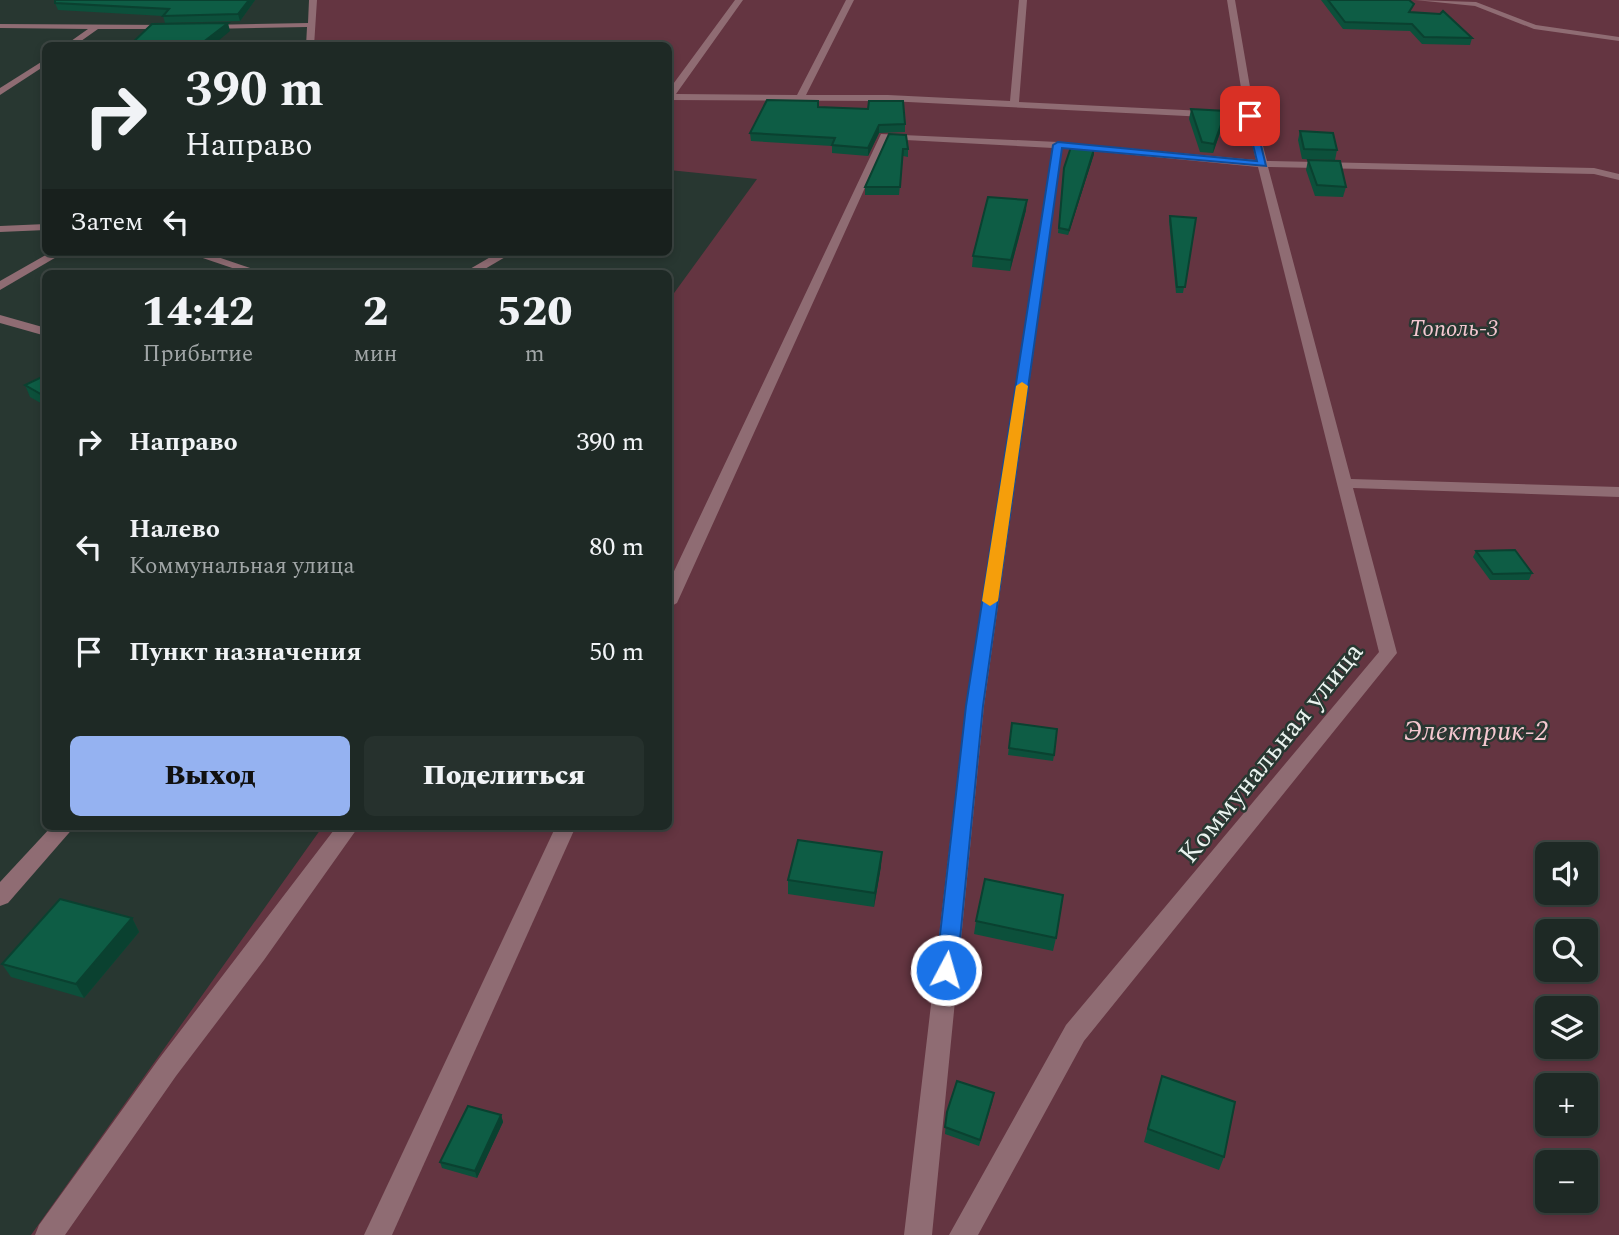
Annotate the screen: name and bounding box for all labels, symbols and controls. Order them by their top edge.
text: 390 m [185,53,324,128]
icon: right [70,70,161,161]
pin [1220,86,1280,146]
icon: arrive [1231,97,1269,135]
text: Направо [185,121,312,170]
text: Затем [70,202,143,242]
icon: left [157,203,195,241]
text: 14:42 [142,281,254,344]
text: 2 [363,281,388,344]
text: 520 [497,281,572,344]
park label: Тополь-3 [1409,312,1499,347]
text: Прибытие [143,337,253,372]
text: мин [354,337,397,372]
text: m [525,337,545,372]
text: Направо [129,422,238,462]
text: 390 m [576,422,644,462]
icon: right [70,423,108,461]
text: Налево [129,509,220,549]
text: 80 m [589,527,644,567]
icon: left [70,528,108,566]
text: Коммунальная улица [129,549,355,584]
text: Пункт назначения [129,632,362,672]
text: 50 m [589,632,644,672]
street label: Коммунальная улица [1168,632,1374,873]
icon: arrive [70,633,108,671]
park label: Электрик-2 [1403,710,1549,753]
button: Выход [70,736,350,816]
button: Поделиться [364,736,644,816]
map controls [1535,842,1598,1213]
button: sound [1535,842,1598,905]
button: search [1535,919,1598,982]
position arrow [909,933,983,1007]
button: layers [1535,996,1598,1059]
button: + [1535,1073,1598,1136]
button: − [1535,1150,1598,1213]

